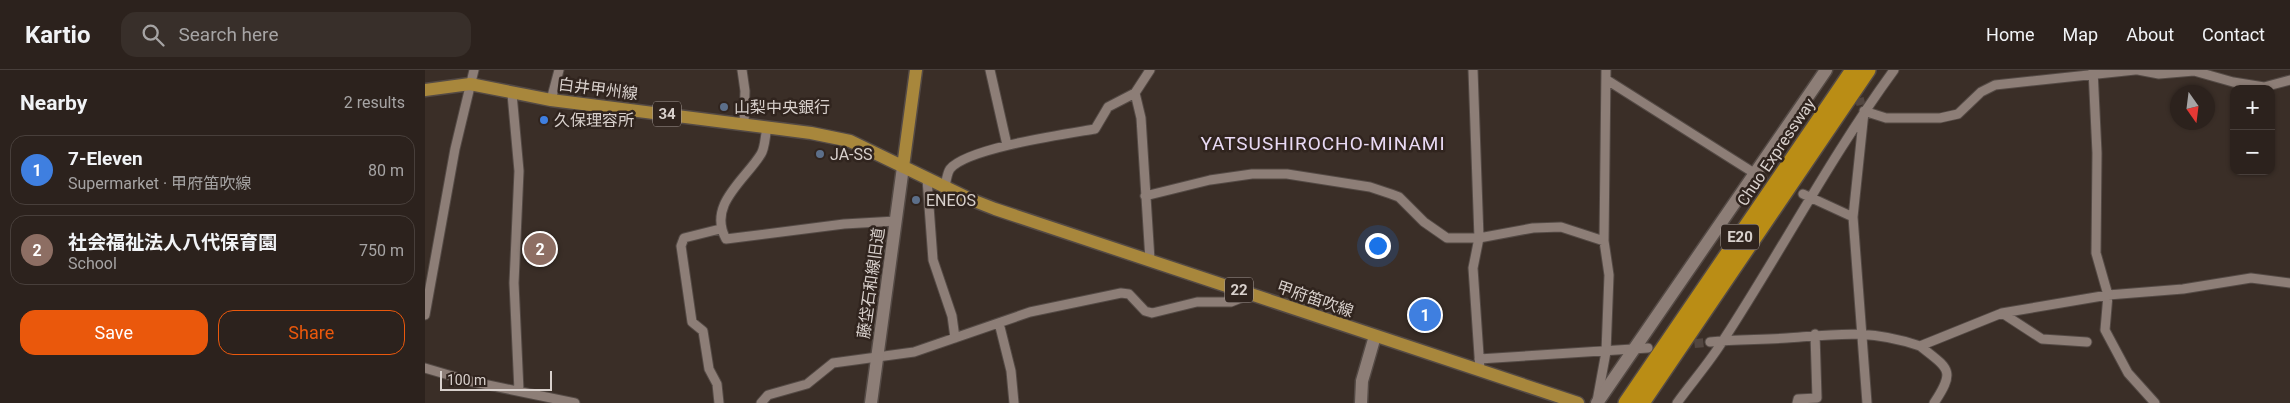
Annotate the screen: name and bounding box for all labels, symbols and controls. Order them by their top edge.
search box [121,12,471,57]
text: Kartio [25,21,91,49]
icon: search [139,21,167,49]
text: Search here [179,23,278,46]
text: Home [1986,24,2035,45]
text: Map [2063,24,2098,45]
text: About [2126,24,2174,45]
text: Contact [2202,24,2265,45]
street label: 白井甲州線 [557,75,639,103]
north arrow [2170,85,2215,130]
map controls [2230,85,2275,175]
button: + [2230,85,2275,130]
text: Nearby [20,91,87,115]
text: 2 results [344,93,405,112]
street label: Chuo Expressway [1733,94,1819,209]
place label: 山梨中央銀行 [734,98,830,117]
marker: 山梨中央銀行 [718,101,730,113]
road number: 34 [653,102,681,126]
place label: 久保理容所 [554,111,634,130]
marker: 久保理容所 [538,114,550,126]
button: − [2230,130,2275,175]
district label: YATSUSHIROCHO-MINAMI [1200,132,1446,155]
place label: JA-SS [830,145,873,164]
text: 7-Eleven [68,147,143,170]
marker: JA-SS [814,148,826,160]
text: 1 [32,161,42,180]
text: 80 m [368,161,404,180]
text: Supermarket · 甲府笛吹線 [68,174,251,193]
place label: ENEOS [926,191,976,210]
marker: ENEOS [910,194,922,206]
road number: E20 [1721,224,1759,250]
street label: 藤垈石和線旧道 [854,226,888,340]
pin: 2 [524,230,556,268]
text: 社会福祉法人八代保育園 [68,231,277,254]
your location [1365,233,1391,259]
text: 2 [32,241,42,260]
text: 750 m [359,241,404,260]
text: School [68,254,117,273]
street label: 甲府笛吹線 [1274,277,1356,321]
road number: 22 [1225,278,1253,302]
pin: 1 [1409,296,1441,334]
button: Save [20,310,208,355]
button: Share [218,310,405,355]
scale bar [440,368,553,391]
text: 100 m [447,372,486,388]

